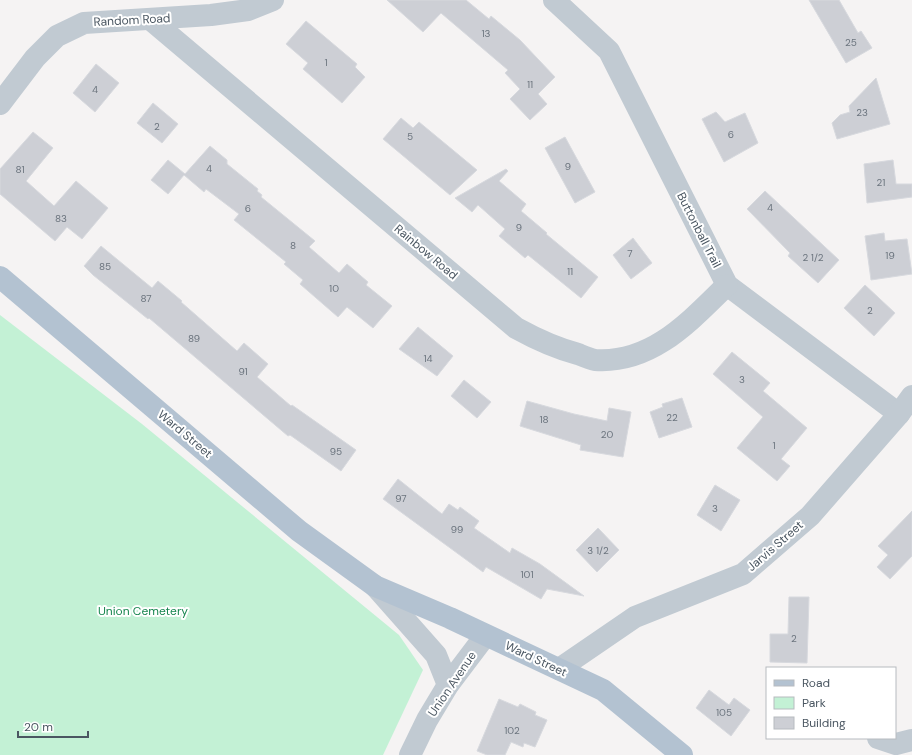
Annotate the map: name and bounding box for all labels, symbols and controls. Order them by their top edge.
street label: Random Road [93,10,171,30]
house number: 13 [481,27,491,40]
house number: 25 [845,36,857,49]
house number: 1 [324,56,328,69]
house number: 11 [527,78,533,91]
house number: 4 [92,83,98,96]
house number: 23 [856,106,868,119]
house number: 2 [154,120,160,133]
house number: 6 [728,128,734,141]
house number: 5 [407,130,413,143]
house number: 9 [565,160,571,173]
house number: 4 [206,162,212,175]
house number: 81 [16,163,25,176]
house number: 21 [877,176,885,189]
street label: Buttonball Trail [673,190,725,270]
house number: 4 [767,201,773,214]
house number: 6 [245,202,251,215]
house number: 83 [55,212,67,225]
street label: Rainbow Road [391,221,461,283]
house number: 9 [516,221,522,234]
house number: 8 [290,239,296,252]
house number: 7 [627,247,633,260]
house number: 19 [885,249,895,262]
house number: 2 1/2 [802,251,824,264]
house number: 85 [99,260,111,273]
house number: 11 [567,265,573,278]
house number: 10 [329,282,339,295]
house number: 87 [140,292,152,305]
house number: 2 [867,304,873,317]
house number: 89 [188,332,200,345]
house number: 14 [423,352,433,365]
house number: 91 [238,365,248,378]
house number: 3 [739,373,745,386]
street label: Ward Street [154,406,216,462]
house number: 22 [666,411,678,424]
house number: 18 [539,413,549,426]
house number: 20 [601,428,613,441]
house number: 1 [772,439,776,452]
house number: 95 [330,445,342,458]
house number: 97 [395,492,407,505]
house number: 3 [712,502,718,515]
street label: Jarvis Street [744,517,807,575]
house number: 99 [451,523,463,536]
house number: 3 1/2 [587,544,609,557]
house number: 101 [520,568,534,581]
park label: Union Cemetery [98,603,188,619]
house number: 2 [791,632,797,645]
street label: Ward Street [502,638,570,680]
street label: Union Avenue [424,648,480,720]
legend [766,667,896,739]
text: Road [802,675,830,691]
text: Park [802,695,826,711]
house number: 105 [716,706,732,719]
scale bar [18,713,88,739]
text: Building [802,715,846,731]
text: 20 m [24,719,53,735]
house number: 102 [504,724,520,737]

